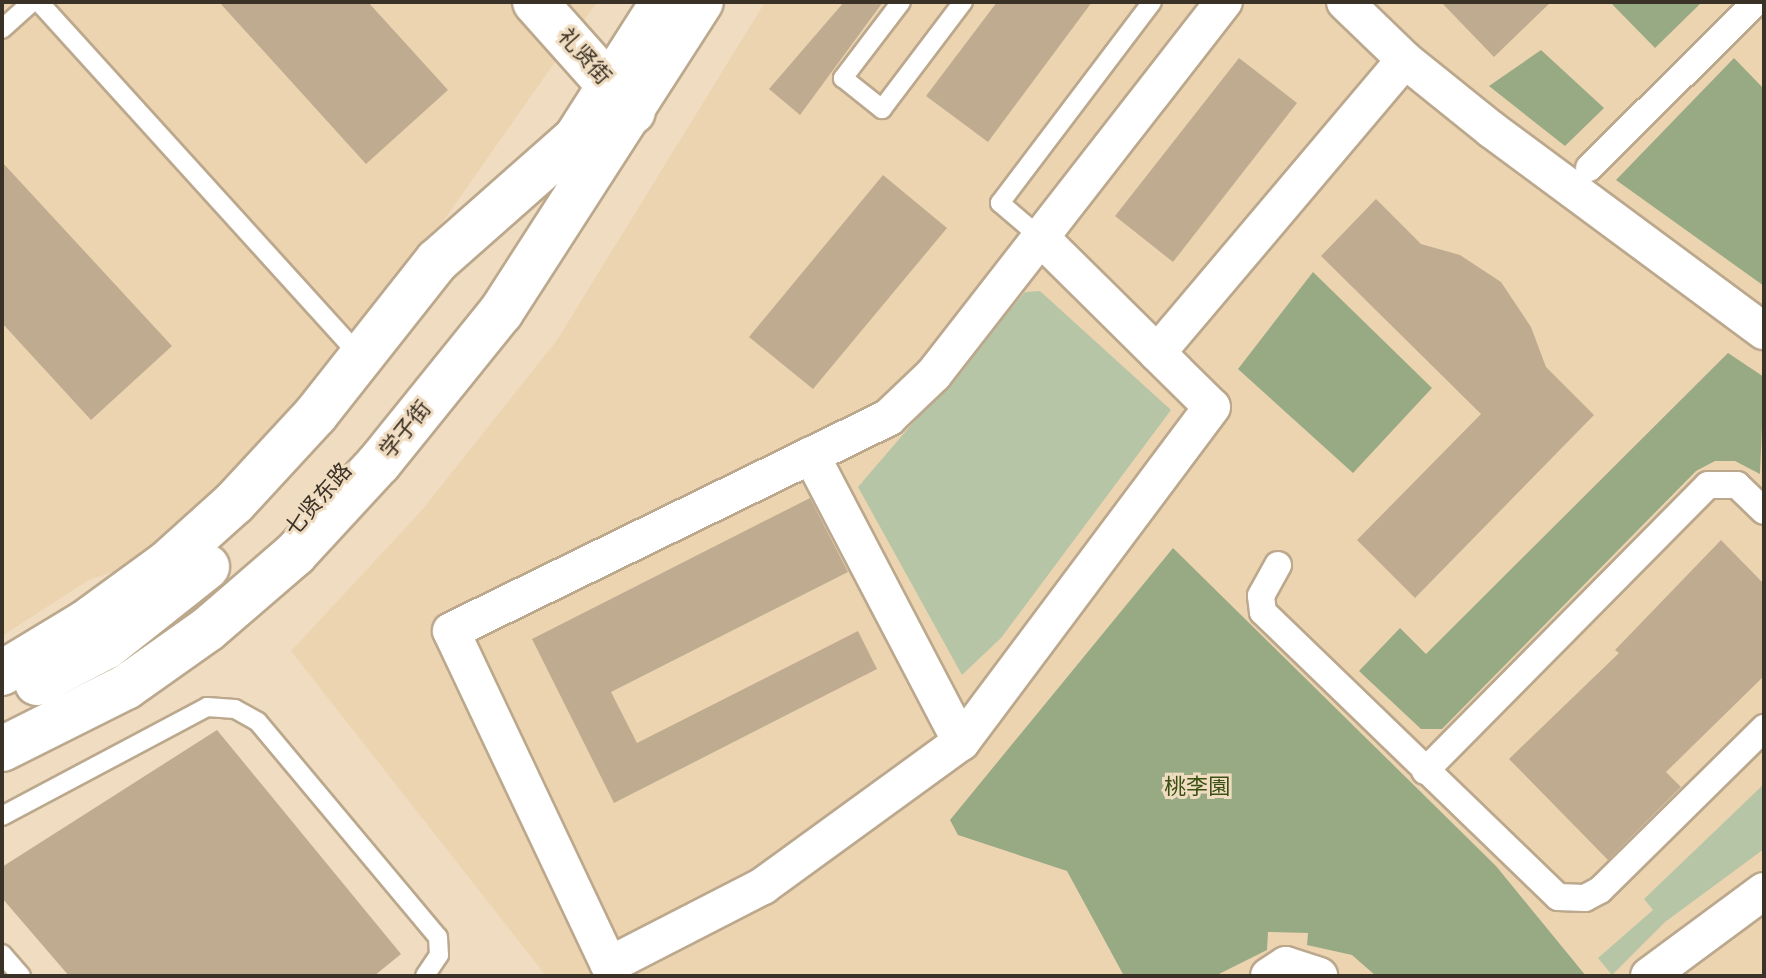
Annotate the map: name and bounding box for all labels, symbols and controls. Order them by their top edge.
street label: 礼贤街 [552,24,616,90]
street label: 学子街 [375,396,437,464]
street label: 七贤东路 [280,458,358,542]
park label: 桃李園 [1164,775,1230,801]

